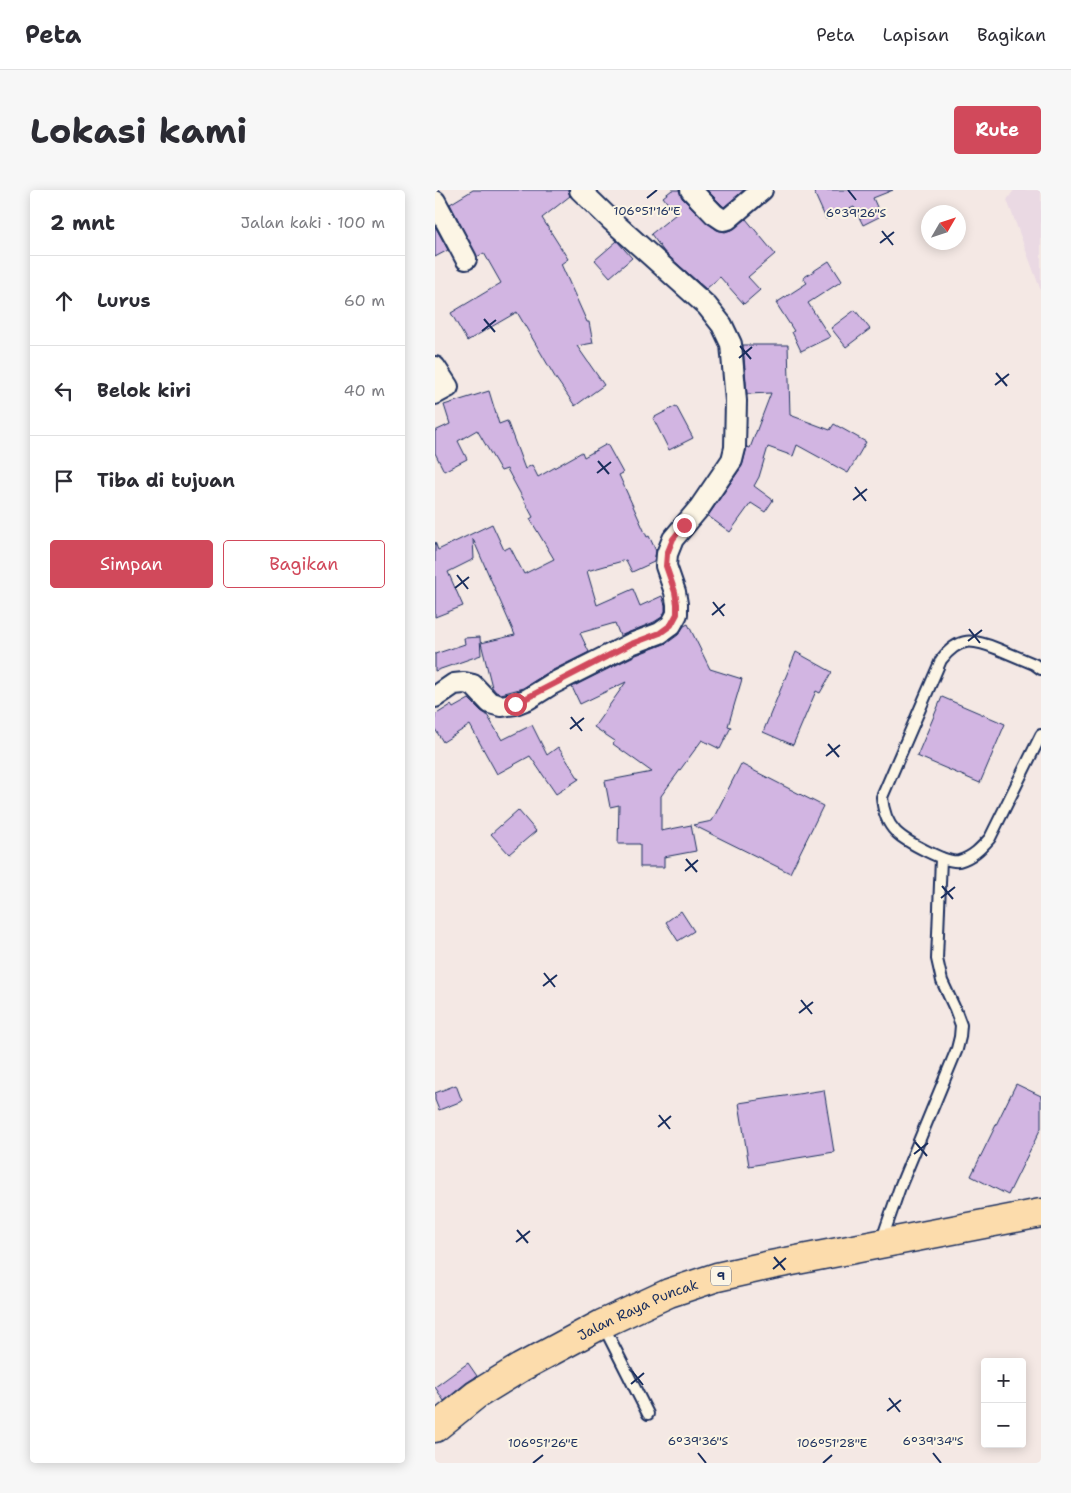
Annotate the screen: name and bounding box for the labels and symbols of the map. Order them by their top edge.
text: 106°51'16"E [613,203,681,219]
text: 6°39'26"S [826,205,887,221]
north arrow [921,205,966,250]
route end [673,514,696,537]
route start [504,693,527,716]
road number: 9 [711,1266,731,1286]
street label: Jalan Raya Puncak [574,1275,700,1344]
text: 6°39'36"S [668,1433,729,1449]
text: 6°39'34"S [903,1433,964,1449]
text: 106°51'26"E [508,1435,578,1451]
text: 106°51'28"E [797,1435,867,1451]

